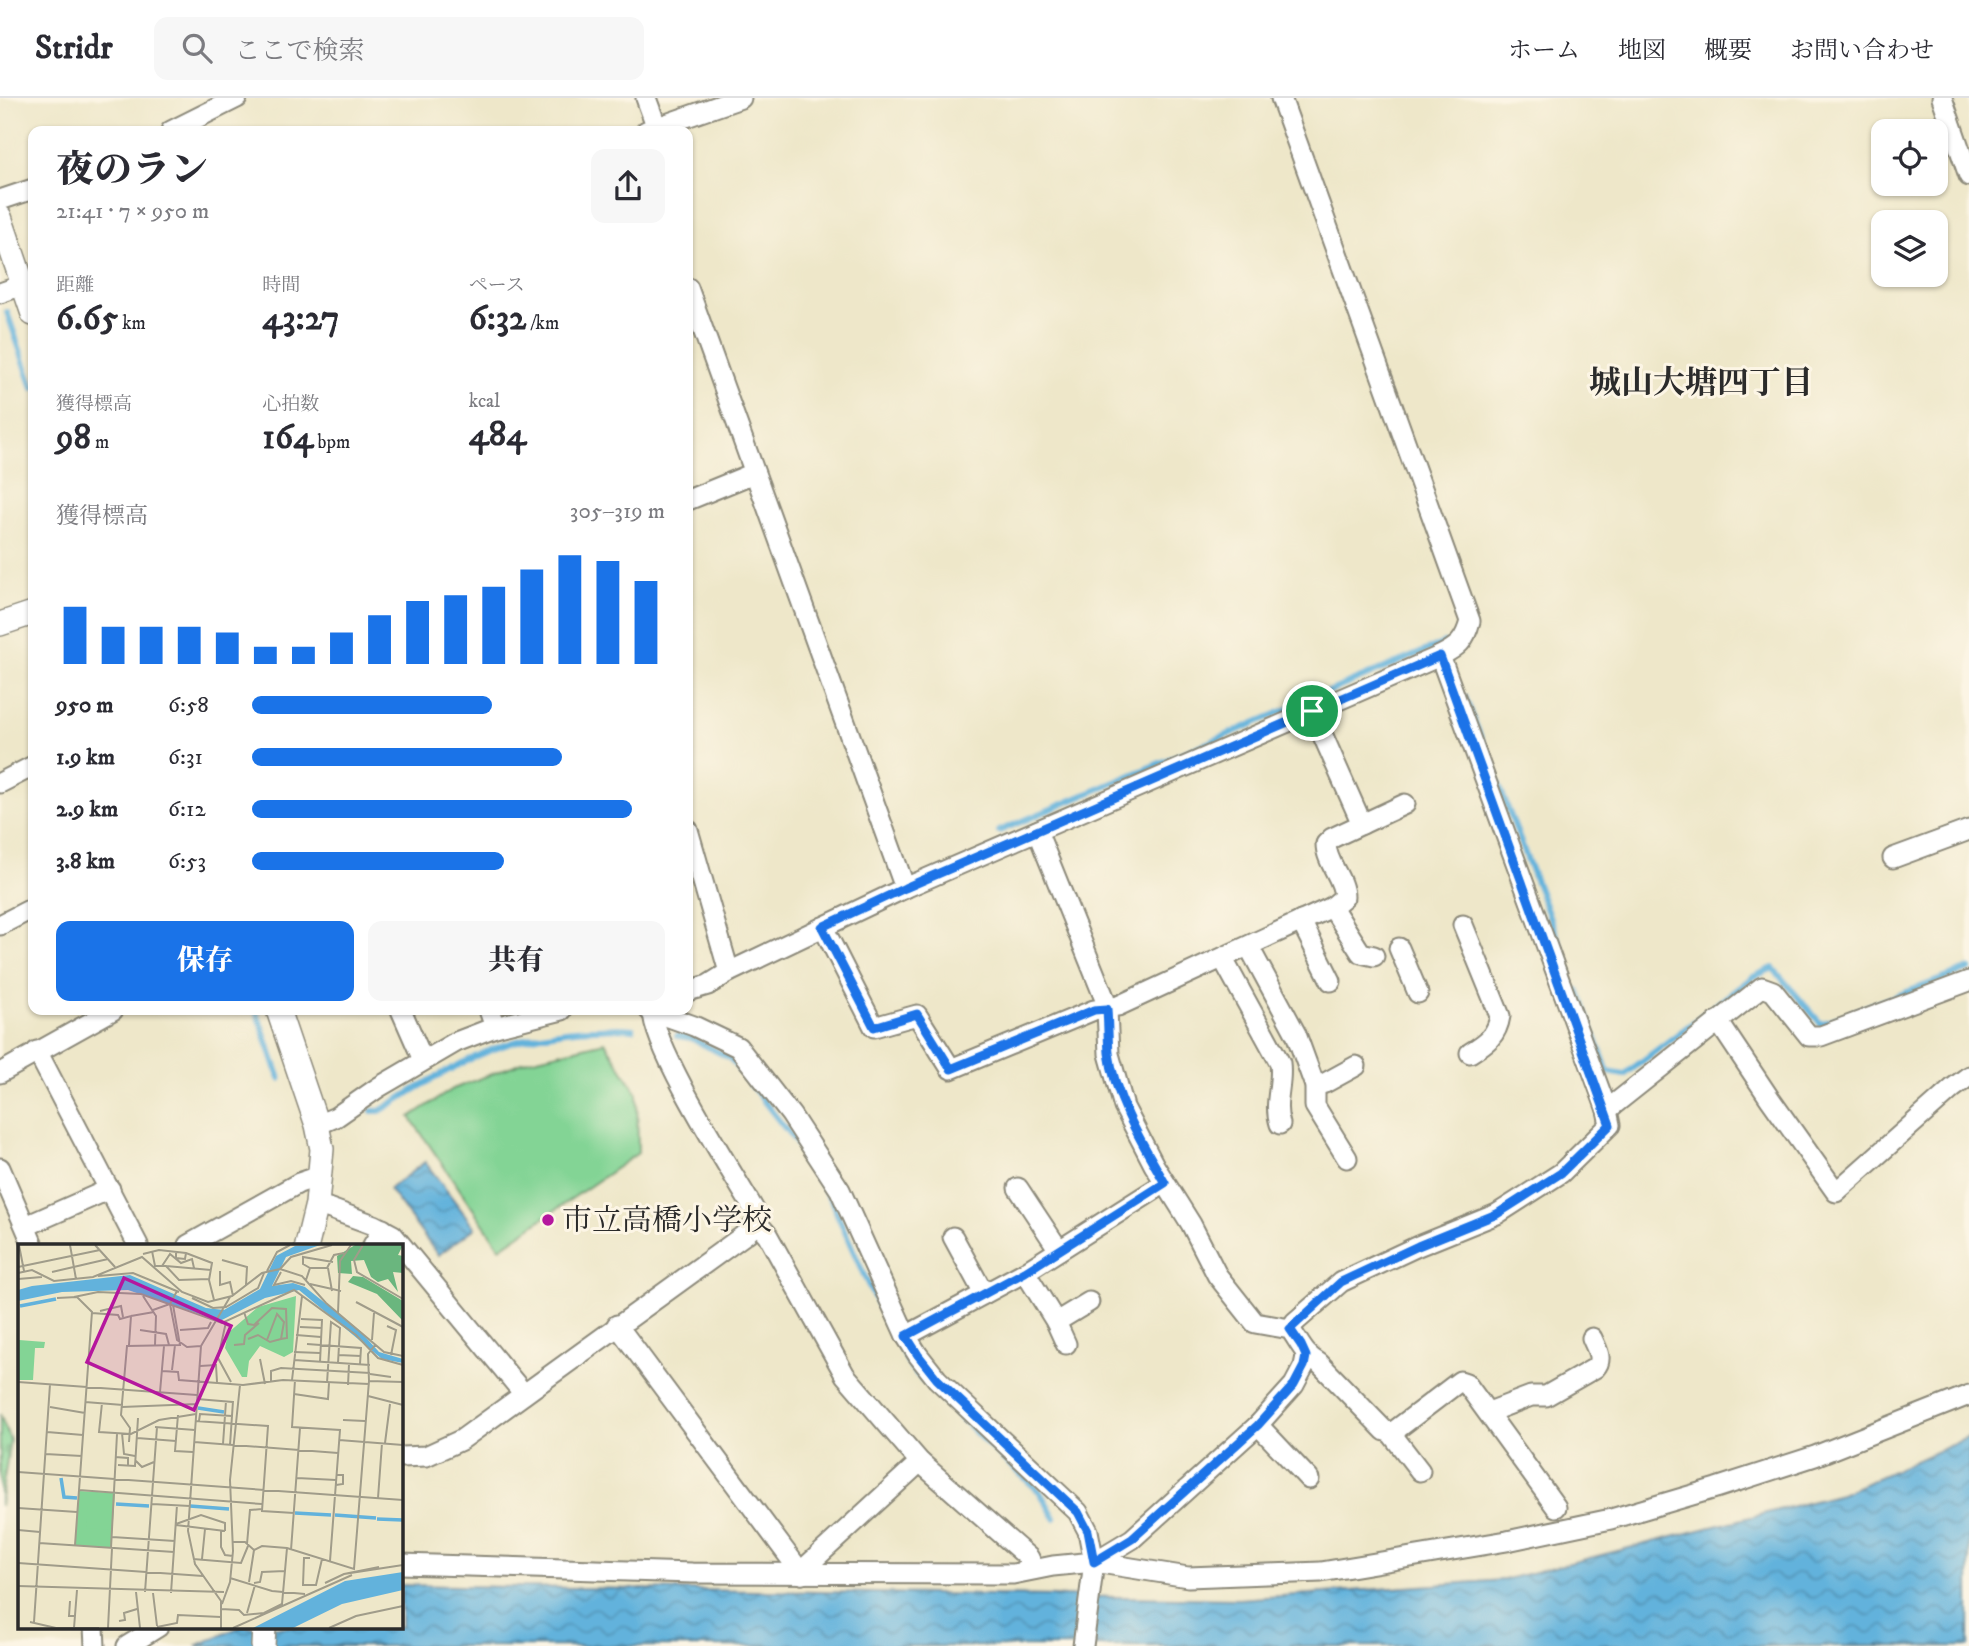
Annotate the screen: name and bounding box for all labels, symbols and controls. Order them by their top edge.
search box [154,17,644,80]
text: Stridr [35,28,112,69]
icon: search [178,29,216,67]
text: ここで検索 [234,35,364,68]
text: ホーム [1508,36,1580,66]
text: 地図 [1618,36,1666,66]
text: 概要 [1704,36,1752,66]
text: お問い合わせ [1790,36,1934,66]
map controls [1871,119,1948,287]
button: locate [1871,119,1948,196]
text: 夜のラン [56,147,208,195]
button: share [591,149,665,223]
text: 21:41 · 7 × 950 m [56,197,209,226]
button: layers [1871,210,1948,287]
text: 距離 [56,274,94,297]
text: 時間 [262,274,300,297]
text: ペース [469,274,525,297]
text: 6.65 [56,297,118,341]
text: 43:27 [262,297,339,341]
text: 6:32 [469,297,526,341]
text: km [118,312,146,335]
text: /km [526,312,559,335]
district label: 城山大塘四丁目 [1589,364,1813,404]
text: kcal [469,390,500,413]
text: 獲得標高 [56,393,132,416]
text: 心拍数 [262,393,319,416]
text: 484 [469,413,526,457]
text: 98 [56,416,91,460]
text: 164 [262,416,313,460]
text: m [91,431,109,454]
text: bpm [313,431,350,454]
text: 305–319 m [570,497,665,526]
text: 獲得標高 [56,502,148,531]
pin [1282,681,1342,741]
text: 950 m [56,691,114,720]
text: 6:58 [168,691,209,720]
icon: arrive [1293,692,1331,730]
text: 1.9 km [56,743,115,772]
text: 6:31 [168,743,203,772]
text: 2.9 km [56,795,118,824]
text: 6:12 [168,795,206,824]
text: 3.8 km [56,847,115,876]
text: 6:53 [168,847,206,876]
button: 保存 [56,921,354,1001]
button: 共有 [368,921,665,1001]
place label: 市立高橋小学校 [562,1203,772,1240]
marker: 市立高橋小学校 [540,1212,556,1228]
inset map [18,1244,402,1628]

